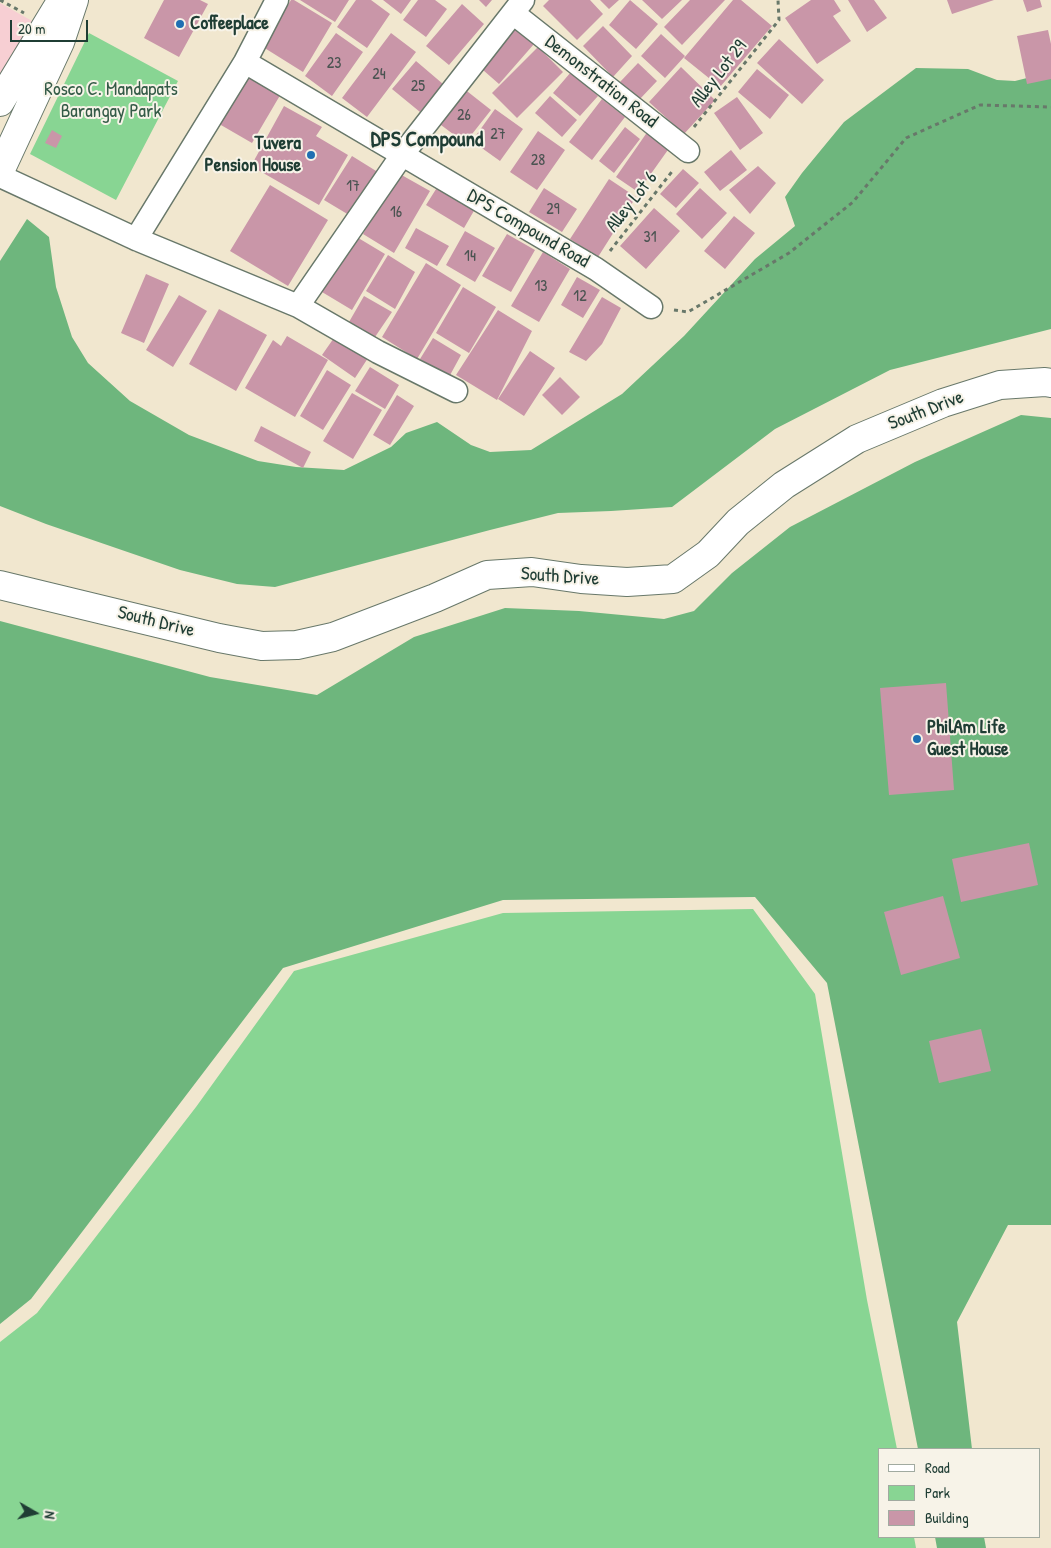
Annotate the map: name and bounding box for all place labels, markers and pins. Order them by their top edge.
place label: Coffeeplace [190,13,269,35]
marker: Coffeeplace [174,18,186,30]
place label: Tuvera Pension House [204,133,301,177]
marker: Tuvera Pension House [305,149,317,161]
place label: PhilAm Life Guest House [927,717,1009,761]
marker: PhilAm Life Guest House [911,733,923,745]

